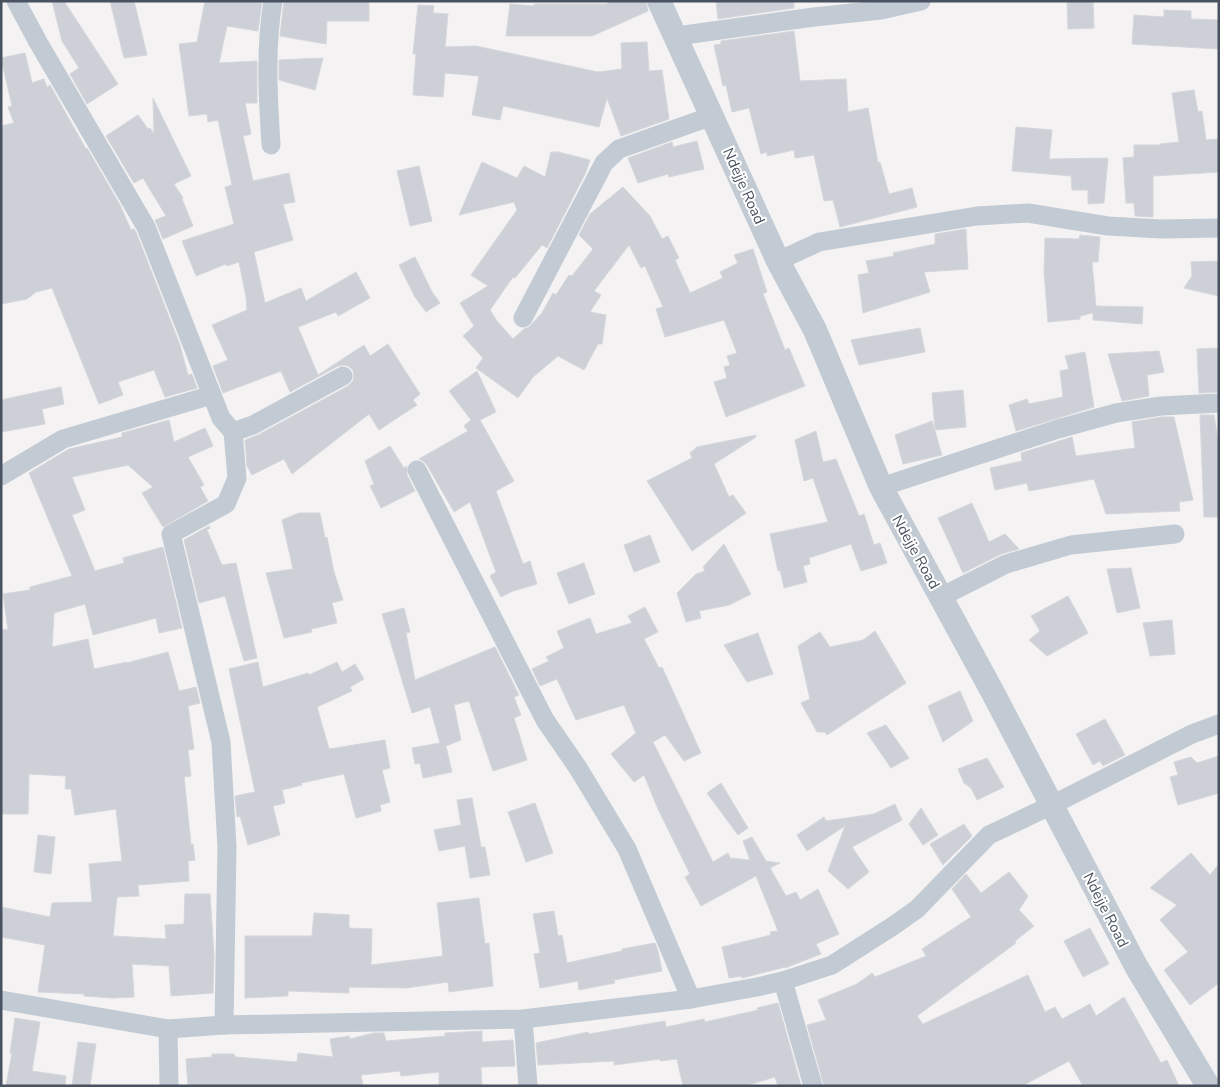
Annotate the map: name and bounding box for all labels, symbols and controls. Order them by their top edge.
street label: Ndejje Road [718,145,770,227]
street label: Ndejje Road [887,511,945,593]
street label: Ndejje Road [1079,869,1133,951]

